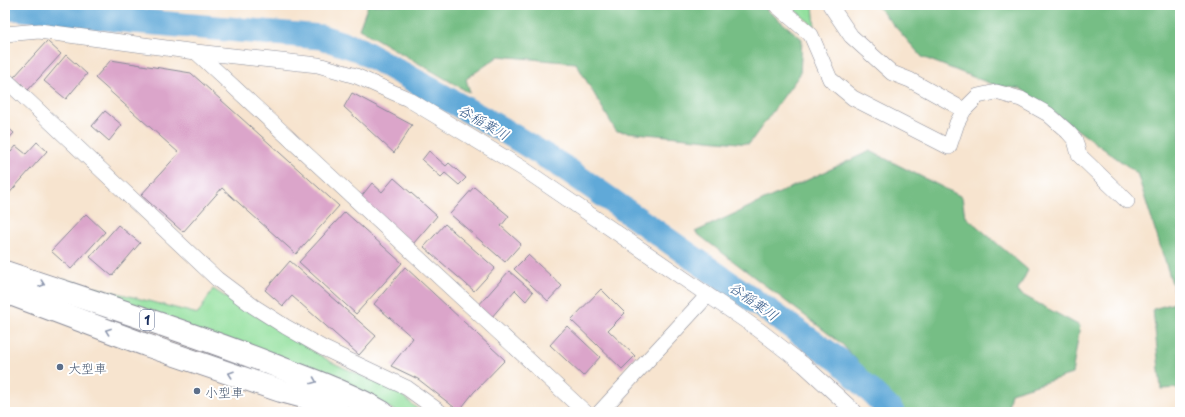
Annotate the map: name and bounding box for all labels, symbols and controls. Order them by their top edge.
water label: 谷稲葉川 [455,99,513,145]
water label: 谷稲葉川 [725,276,783,326]
one-way arrow [38,280,45,288]
road number: 1 [140,310,154,330]
one-way arrow [105,327,112,335]
place label: 大型車 [68,358,107,377]
marker: 大型車 [55,362,65,372]
one-way arrow [228,370,235,379]
one-way arrow [311,377,318,385]
place label: 小型車 [205,382,244,401]
marker: 小型車 [192,386,202,396]

